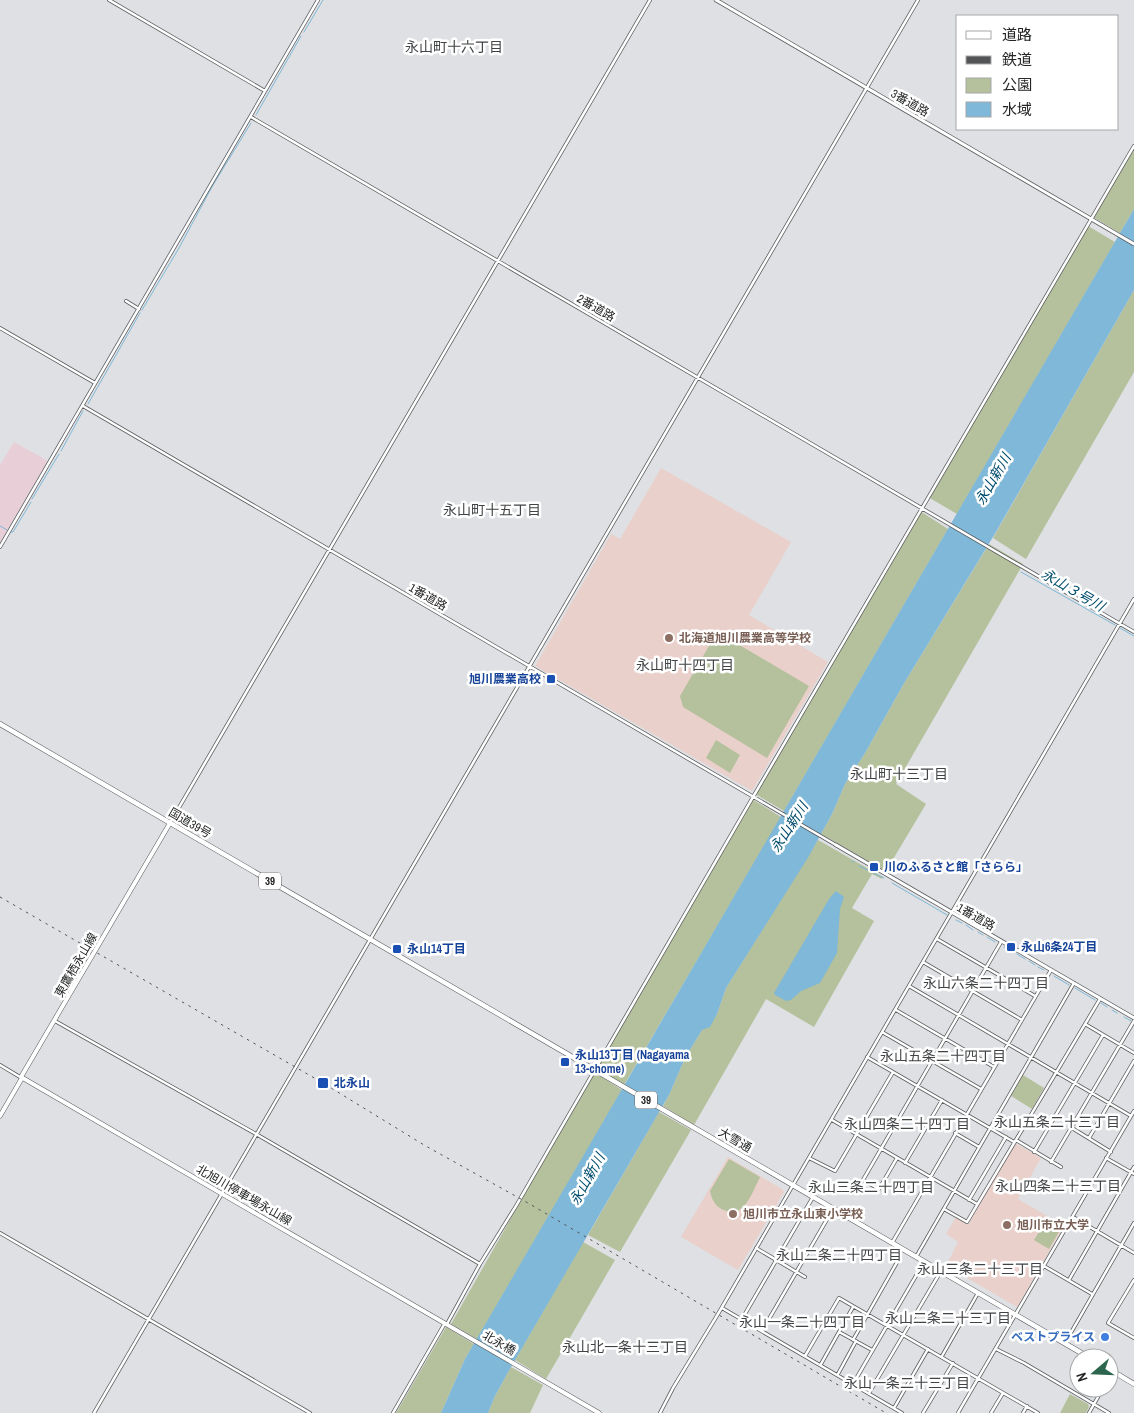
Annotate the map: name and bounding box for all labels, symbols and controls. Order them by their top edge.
legend [956,15,1119,130]
text: 道路 [1002,24,1032,45]
district label: 永山町十六丁目 [405,38,503,56]
text: 鉄道 [1002,49,1032,70]
text: 公園 [1002,74,1032,95]
street label: 3番道路 [888,86,932,120]
text: 水域 [1002,99,1032,120]
street label: 2番道路 [574,291,618,325]
water label: 永山新川 [971,449,1016,508]
district label: 永山町十五丁目 [443,501,541,519]
water label: 永山３号川 [1038,565,1110,616]
street label: 1番道路 [406,580,450,614]
place label: 北海道旭川農業高等学校 [679,630,811,646]
marker: 北海道旭川農業高等学校 [663,632,675,644]
district label: 永山町十四丁目 [636,656,734,674]
place label: 旭川農業高校 [469,671,541,687]
marker: 旭川農業高校 [545,673,557,685]
district label: 永山町十三丁目 [850,765,948,783]
water label: 永山新川 [766,797,813,855]
street label: 国道39号 [166,804,214,842]
place label: 川のふるさと館「さらら」 [884,859,1028,875]
marker: 川のふるさと館「さらら」 [868,861,880,873]
road number: 39 [259,872,281,889]
street label: 1番道路 [954,900,998,934]
street label: 東鷹栖永山線 [51,930,101,1000]
place label: 永山6条24丁目 [1021,939,1097,955]
place label: 永山14丁目 [407,941,466,957]
marker: 永山6条24丁目 [1005,941,1017,953]
marker: 永山14丁目 [391,943,403,955]
district label: 永山六条二十四丁目 [923,974,1049,992]
place label: 永山13丁目 (Nagayama 13-chome) [575,1047,690,1077]
district label: 永山五条二十四丁目 [880,1047,1006,1065]
marker: 永山13丁目 (Nagayama 13-chome) [559,1056,571,1068]
place label: 北永山 [334,1075,370,1091]
marker: 北永山 [316,1076,330,1090]
road number: 39 [635,1092,657,1108]
district label: 永山五条二十三丁目 [994,1113,1120,1131]
district label: 永山四条二十四丁目 [844,1115,970,1133]
street label: 大雪通 [715,1124,755,1156]
water label: 永山新川 [566,1148,609,1208]
street label: 北旭川停車場永山線 [193,1161,295,1229]
district label: 永山四条二十三丁目 [995,1177,1121,1195]
district label: 永山三条二十四丁目 [808,1178,934,1196]
place label: 旭川市立永山東小学校 [743,1206,863,1222]
marker: 旭川市立永山東小学校 [727,1208,739,1220]
place label: 旭川市立大学 [1017,1217,1089,1233]
marker: 旭川市立大学 [1001,1219,1013,1231]
district label: 永山二条二十四丁目 [776,1246,902,1264]
district label: 永山三条二十三丁目 [917,1260,1043,1278]
district label: 永山二条二十三丁目 [885,1309,1011,1327]
district label: 永山一条二十四丁目 [739,1313,865,1331]
street label: 北永橋 [479,1327,519,1359]
place label: ベストプライス [1011,1329,1095,1345]
marker: ベストプライス [1099,1331,1111,1343]
district label: 永山北一条十三丁目 [562,1338,688,1356]
north arrow [1069,1348,1119,1398]
text: N [1072,1370,1092,1384]
district label: 永山一条二十三丁目 [844,1374,970,1392]

